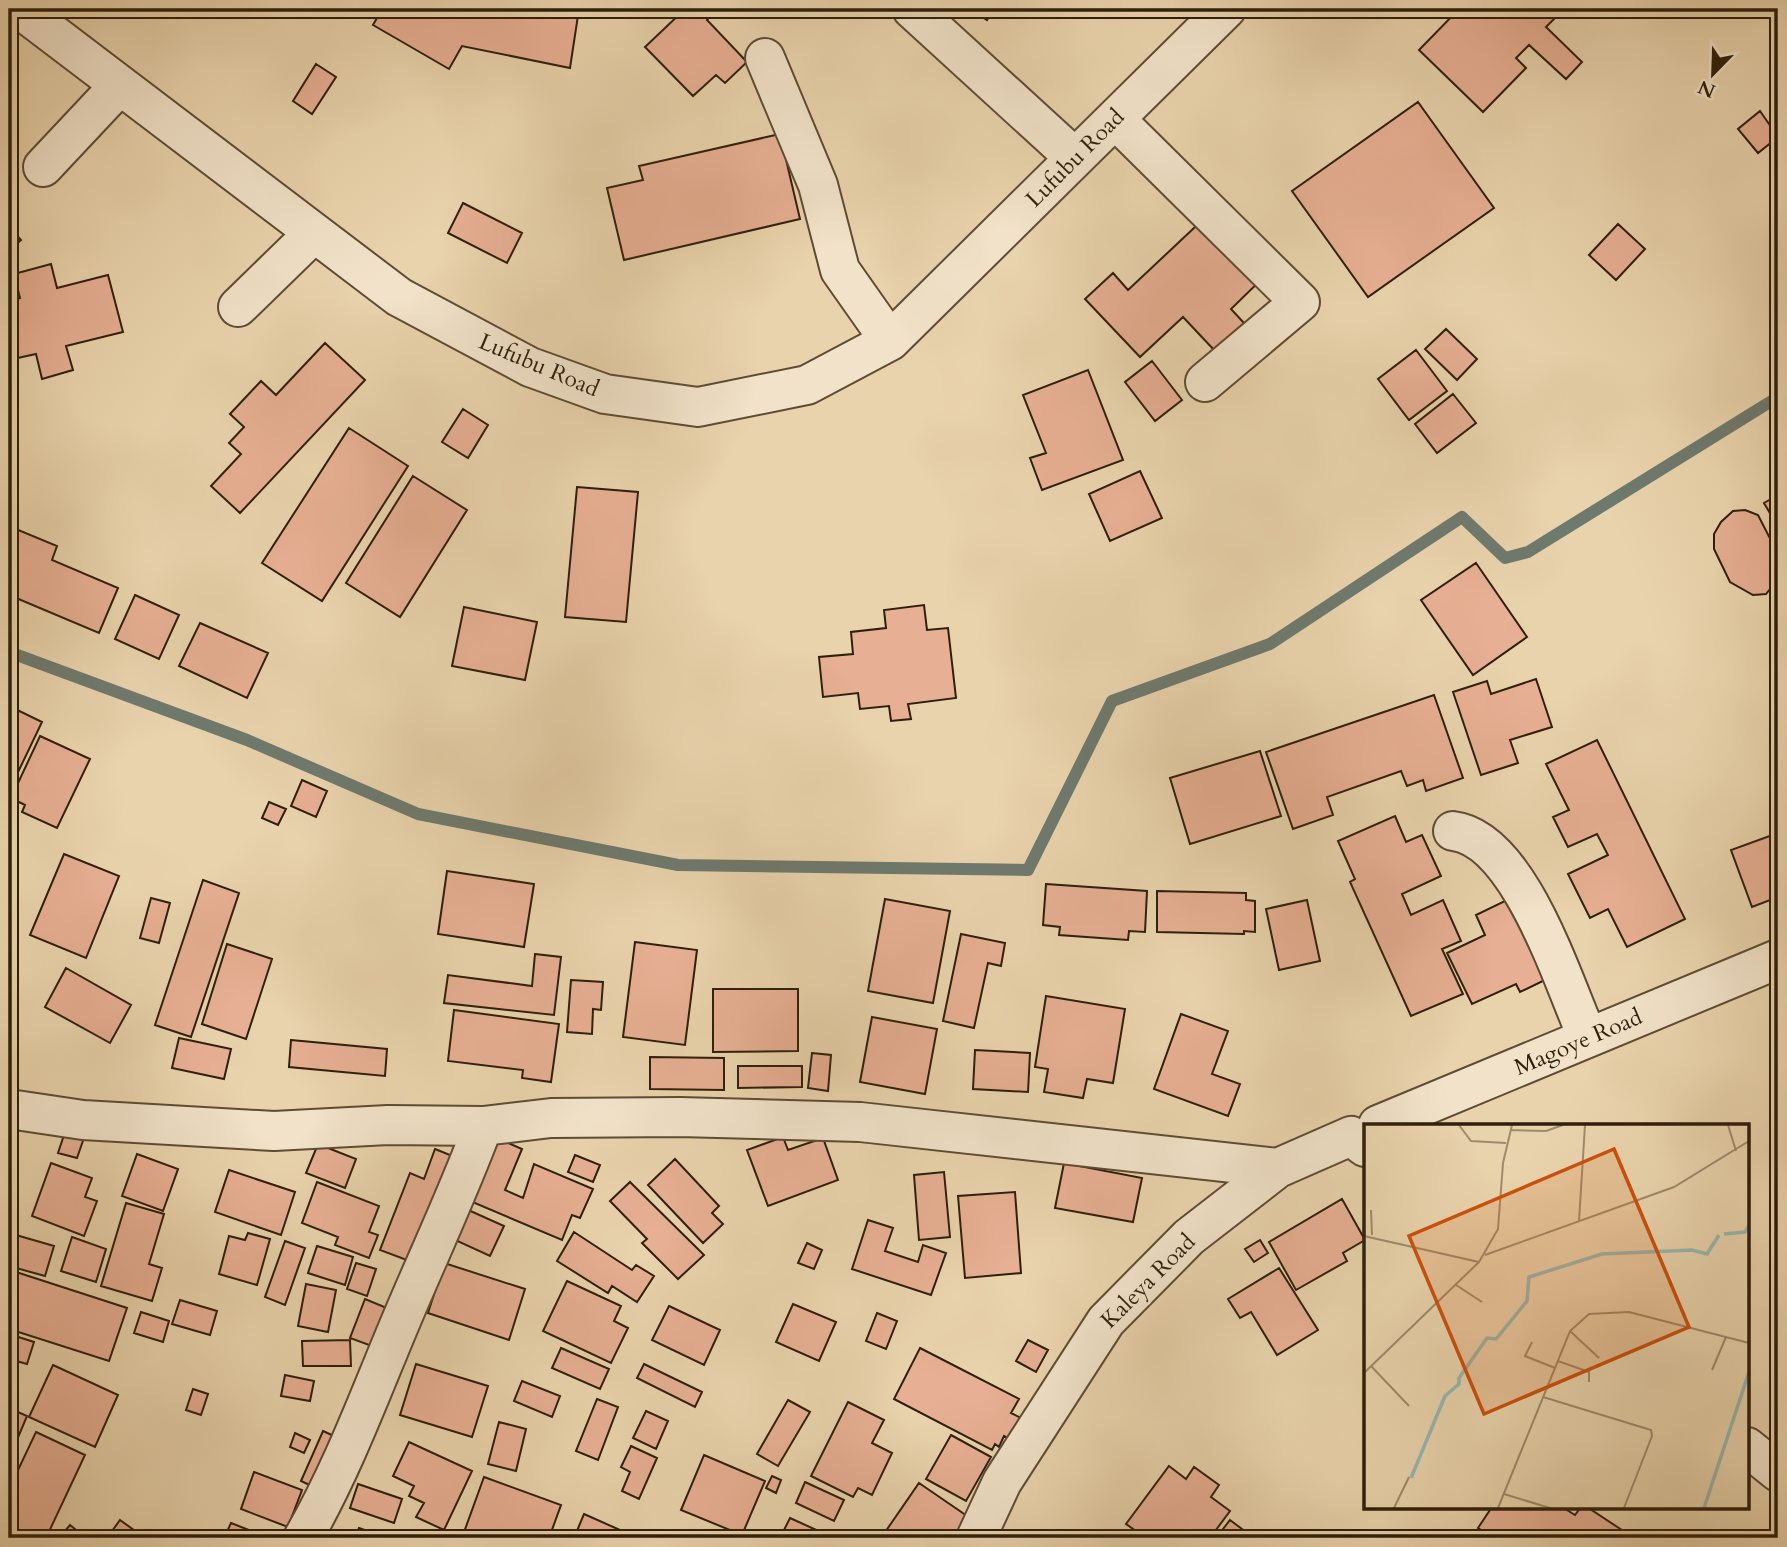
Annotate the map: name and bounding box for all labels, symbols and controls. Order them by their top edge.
north arrow [1678,38,1748,108]
text: N [1694,73,1719,104]
street label: Lufubu Road [1019,101,1132,214]
street label: Lufubu Road [474,326,605,405]
street label: Magoye Road [1509,1001,1647,1083]
inset map [1364,1124,1748,1508]
street label: Kaleya Road [1094,1226,1203,1335]

